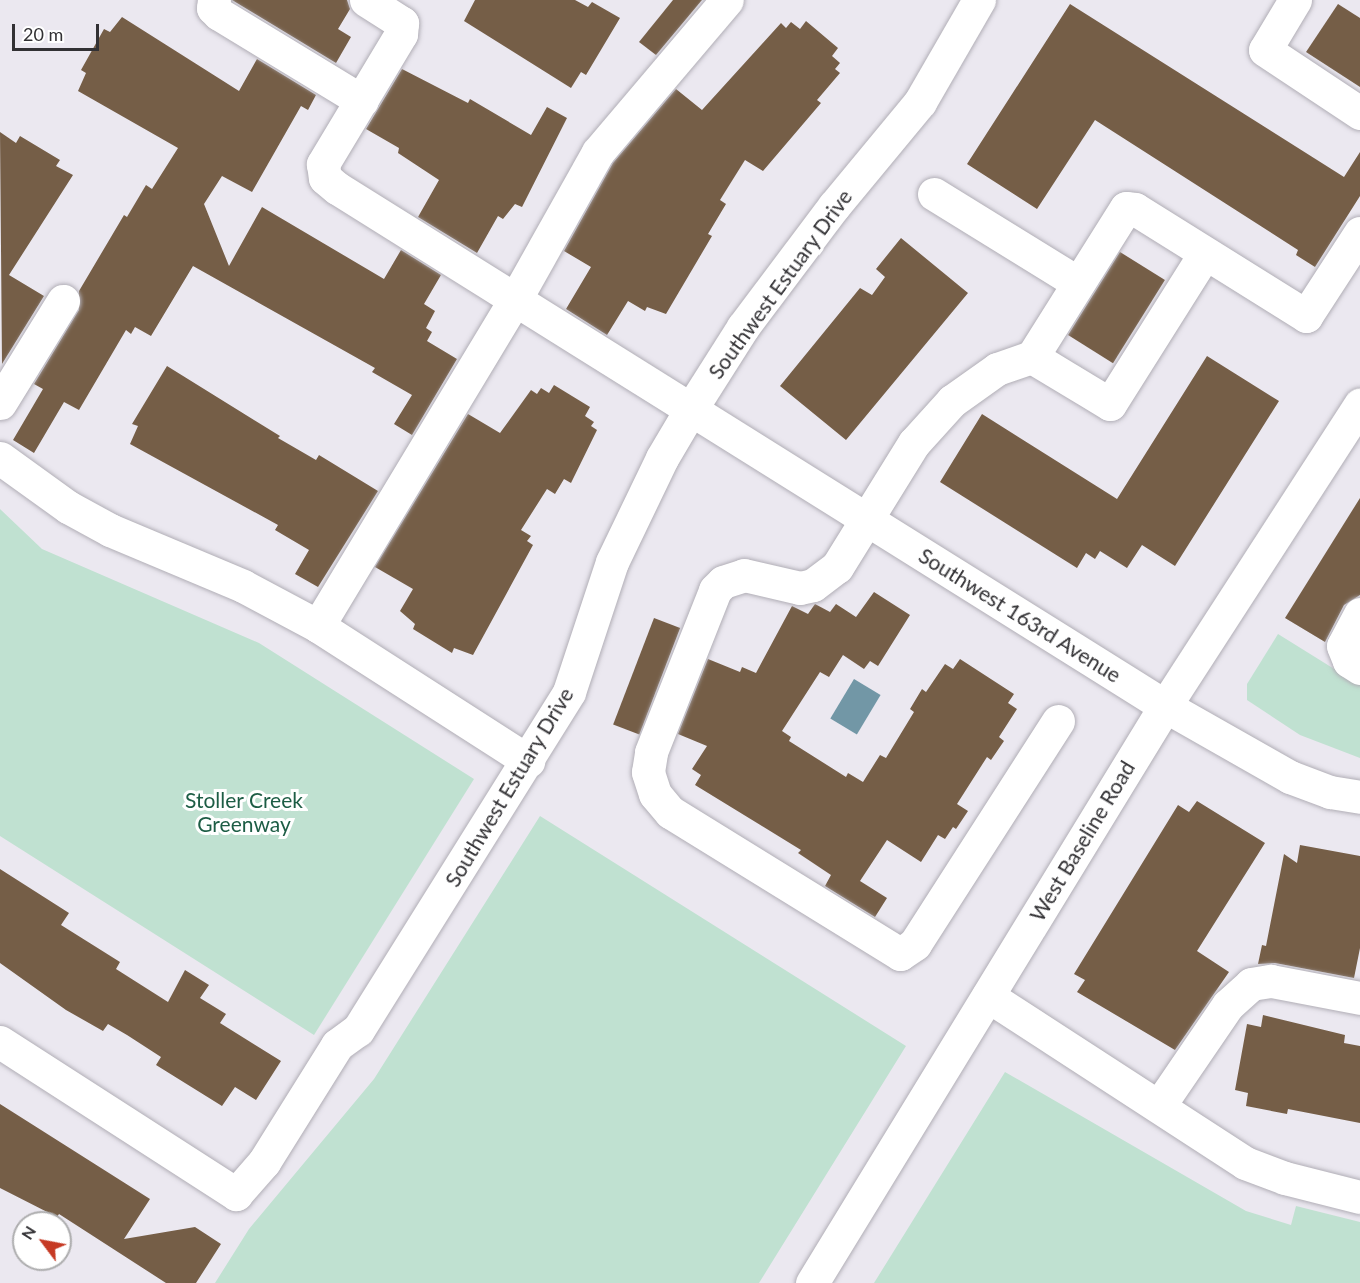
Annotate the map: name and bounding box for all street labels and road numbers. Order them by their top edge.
street label: Southwest Estuary Drive [703,184,857,384]
street label: Southwest 163rd Avenue [914,542,1126,688]
street label: Southwest Estuary Drive [439,683,579,891]
street label: West Baseline Road [1024,756,1140,926]

